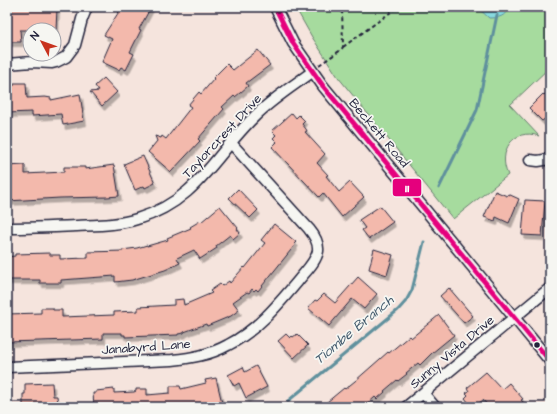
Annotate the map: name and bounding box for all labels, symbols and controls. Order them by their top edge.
north arrow [22,22,62,62]
text: N [27,28,43,43]
street label: Taylorcrest Drive [178,90,267,183]
street label: Beckett Road [345,95,413,172]
line badge: 111 [392,178,422,197]
text: 111 [405,181,410,196]
water label: Tiombe Branch [310,290,399,369]
street label: Sunny Vista Drive [406,311,499,394]
street label: Janabyrd Lane [101,335,191,360]
unlabelled marker [532,340,542,350]

